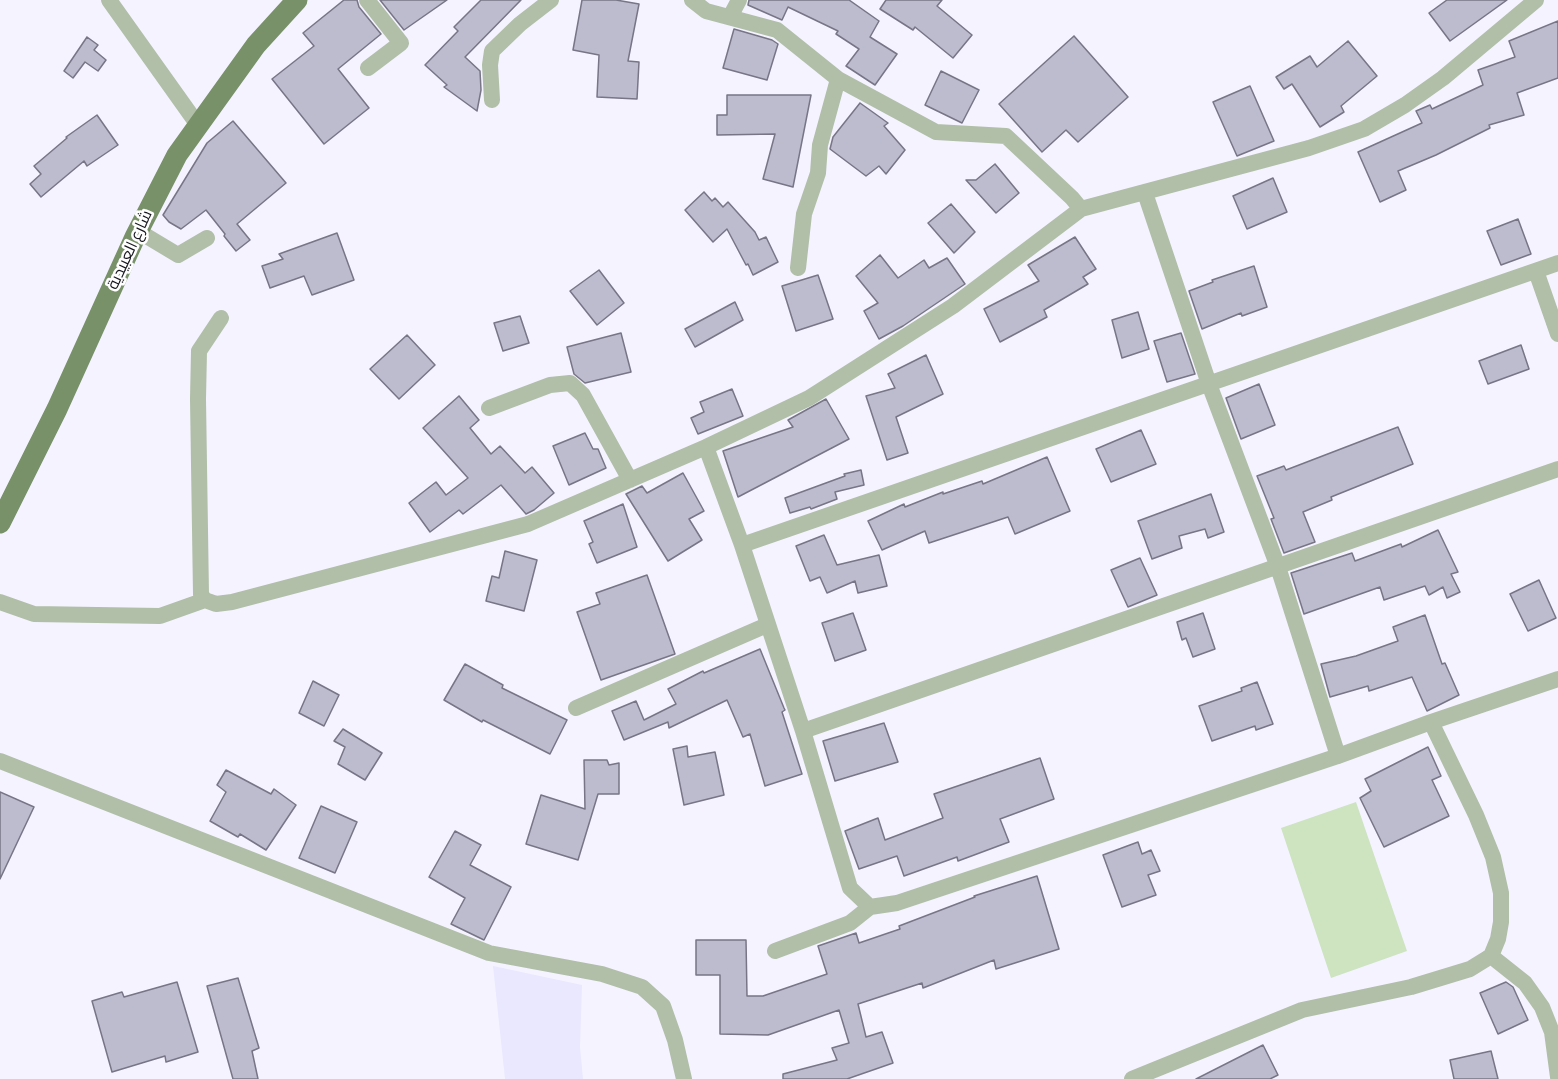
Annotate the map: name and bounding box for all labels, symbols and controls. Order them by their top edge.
street label: شارع العبيدية [103,207,157,293]

